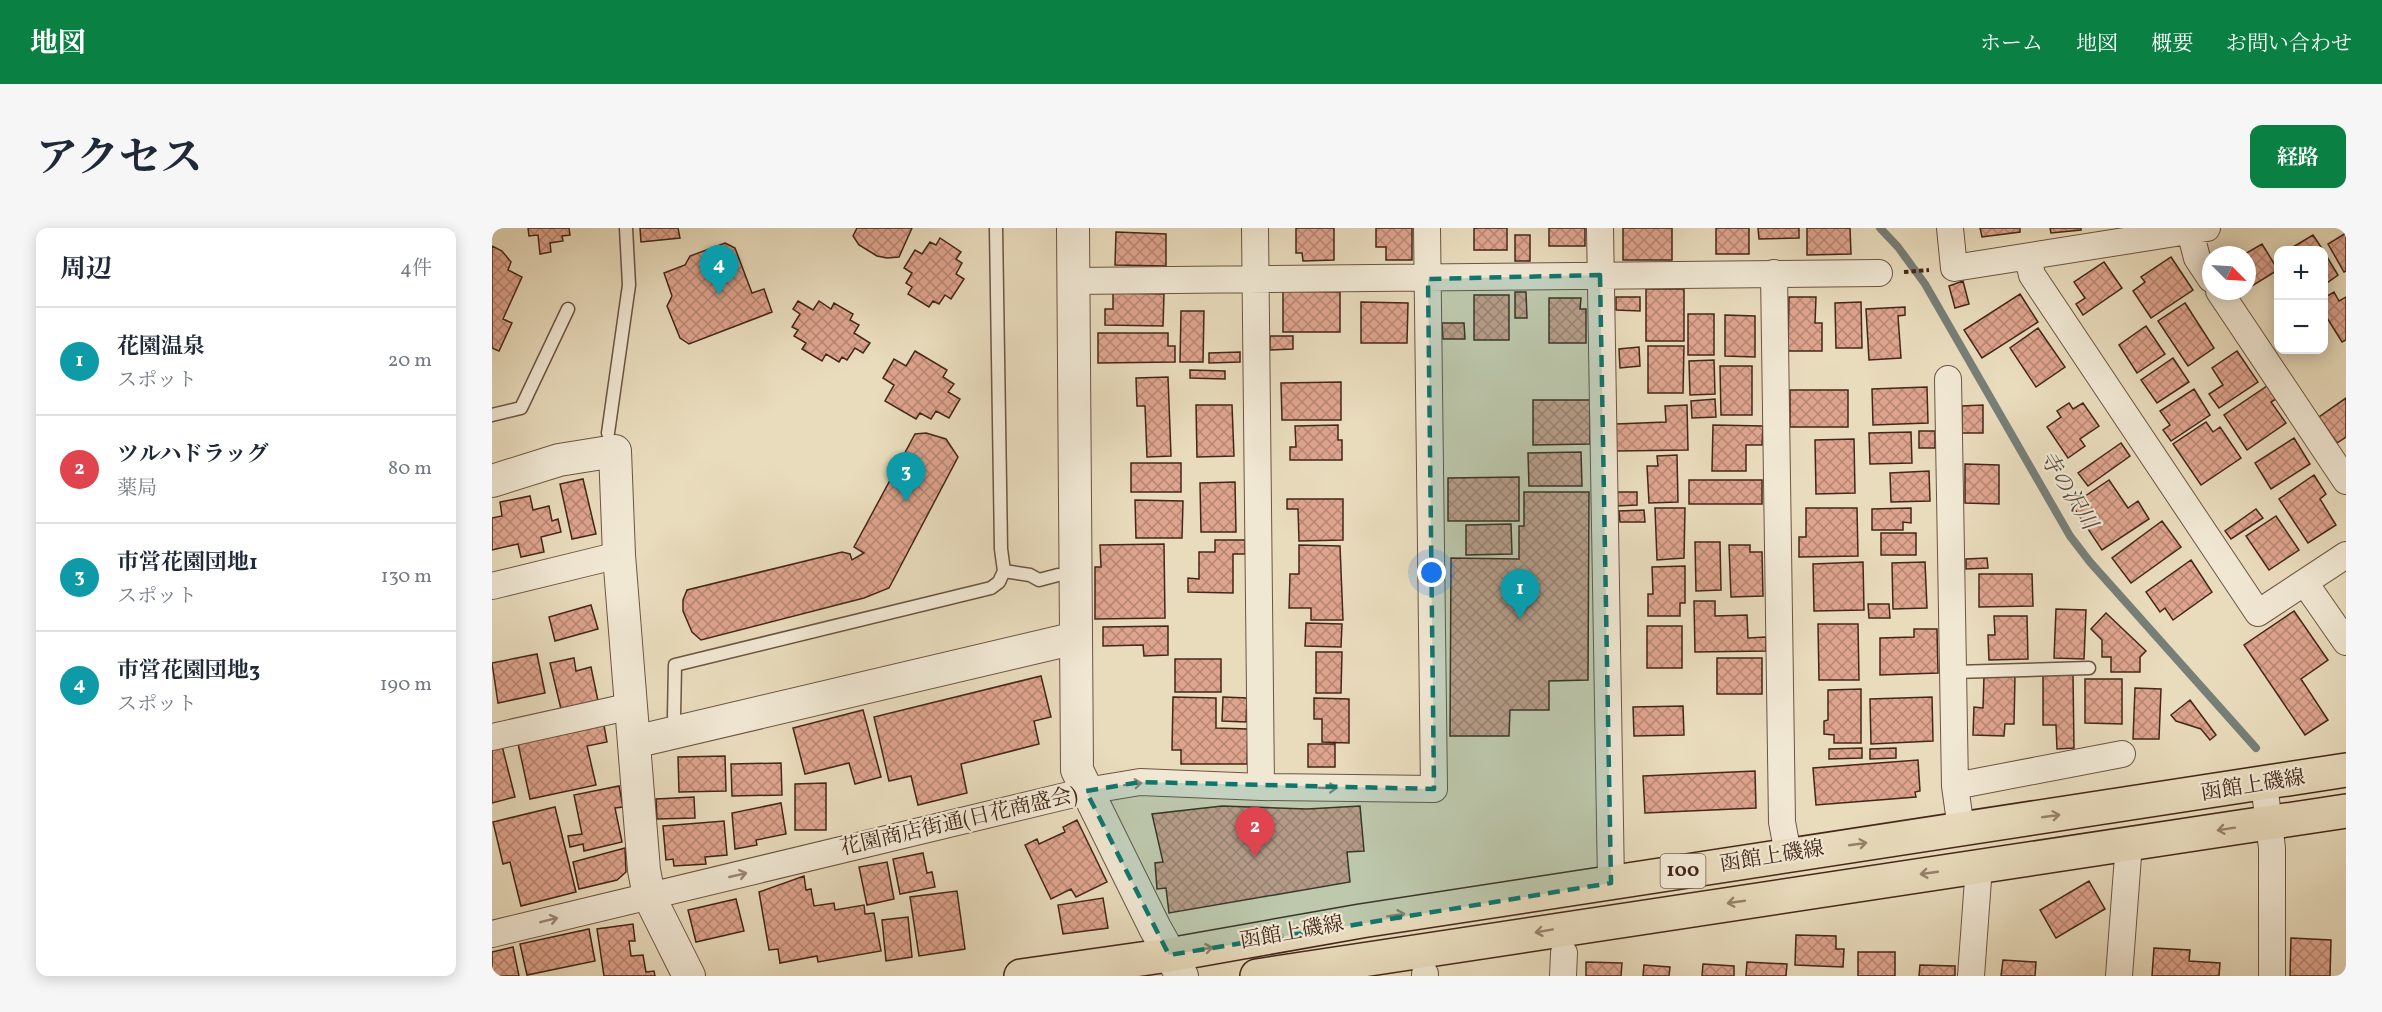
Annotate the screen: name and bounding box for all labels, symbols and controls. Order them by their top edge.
text: 地図 [30,25,86,64]
text: ホーム [1980,30,2043,59]
text: 地図 [2076,30,2118,59]
text: 概要 [2151,30,2193,59]
text: お問い合わせ [2226,30,2352,59]
button: 経路 [2250,125,2346,188]
text: アクセス [36,131,203,190]
pin: 4 [700,245,738,295]
north arrow [2202,246,2256,300]
map controls [2274,246,2328,354]
button: + [2274,246,2328,300]
text: 周辺 [60,252,112,288]
text: 4件 [400,255,432,283]
button: − [2274,300,2328,354]
text: 花園温泉 [117,332,205,363]
text: 1 [75,347,84,375]
text: 20 m [388,347,432,375]
text: スポット [117,367,197,395]
text: ツルハドラッグ [117,440,269,471]
water label: 寺の沢川 [2031,445,2105,538]
pin: 3 [886,452,926,502]
text: 2 [74,455,85,483]
text: 80 m [388,455,432,483]
text: 薬局 [117,475,157,503]
text: 市営花園団地1 [117,548,258,579]
your location [1417,558,1446,587]
text: 3 [74,563,85,591]
text: 130 m [381,563,432,591]
pin: 1 [1500,570,1540,619]
text: スポット [117,583,197,611]
text: 市営花園団地3 [117,656,260,687]
text: 4 [73,671,86,699]
text: 190 m [380,671,432,699]
text: スポット [117,691,197,719]
street label: 函館上磯線 [2199,763,2307,809]
one-way arrow [1122,778,1142,789]
street label: 花園商店街通(日花商盛会) [837,781,1081,863]
one-way arrow [1317,782,1337,794]
pin: 2 [1236,808,1275,857]
one-way arrow [2041,810,2061,821]
one-way arrow [2217,824,2236,835]
street label: 函館上磯線 [1718,834,1826,880]
one-way arrow [1848,839,1868,850]
road number: 100 [1660,854,1706,888]
one-way arrow [729,868,748,880]
one-way arrow [1920,868,1940,879]
one-way arrow [1727,896,1747,907]
street label: 函館上磯線 [1238,910,1346,956]
one-way arrow [1385,910,1405,921]
one-way arrow [539,914,558,926]
one-way arrow [1534,926,1554,937]
one-way arrow [1193,943,1213,954]

